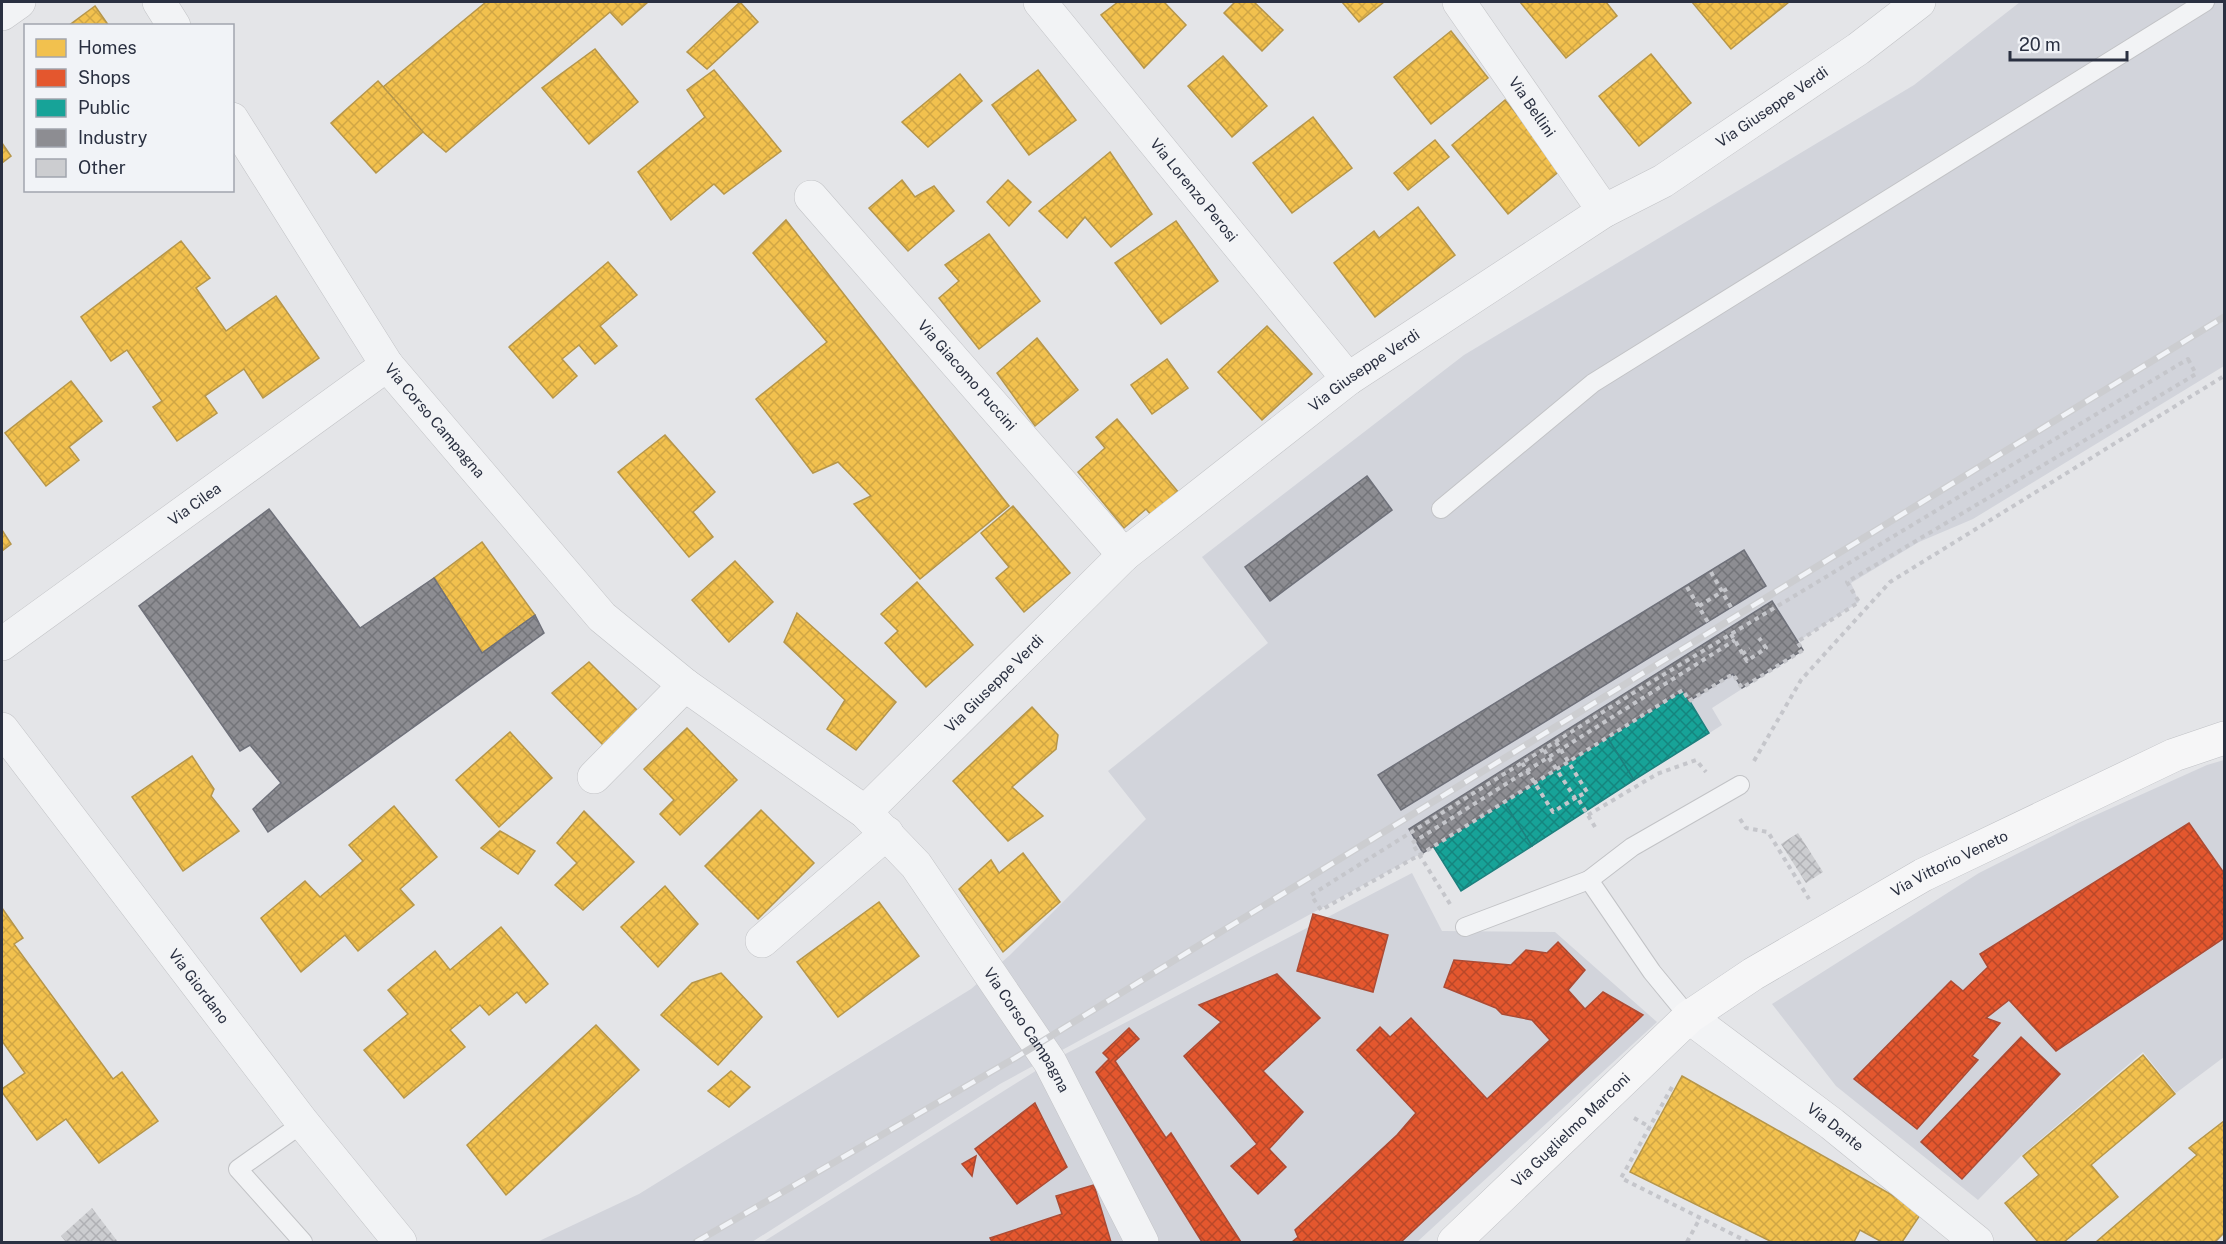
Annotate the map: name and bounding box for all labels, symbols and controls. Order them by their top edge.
legend [24,24,234,192]
scale bar [2010,24,2127,62]
text: 20 m [2019,34,2061,55]
text: Homes [78,37,137,58]
street label: Via Giuseppe Verdi [1713,63,1831,151]
text: Shops [78,67,130,88]
street label: Via Bellini [1506,74,1559,140]
text: Public [78,97,130,118]
text: Industry [78,127,148,148]
street label: Via Lorenzo Perosi [1147,135,1241,245]
text: Other [78,157,126,178]
street label: Via Giacomo Puccini [915,316,1020,434]
street label: Via Giuseppe Verdi [1305,325,1423,415]
street label: Via Corso Campagna [381,360,488,481]
street label: Via Cilea [165,479,224,529]
street label: Via Giuseppe Verdi [941,631,1046,736]
street label: Via Vittorio Veneto [1888,827,2010,900]
street label: Via Giordano [165,946,233,1027]
street label: Via Corso Campagna [980,964,1073,1095]
street label: Via Guglielmo Marconi [1508,1069,1633,1190]
street label: Via Dante [1804,1099,1867,1154]

